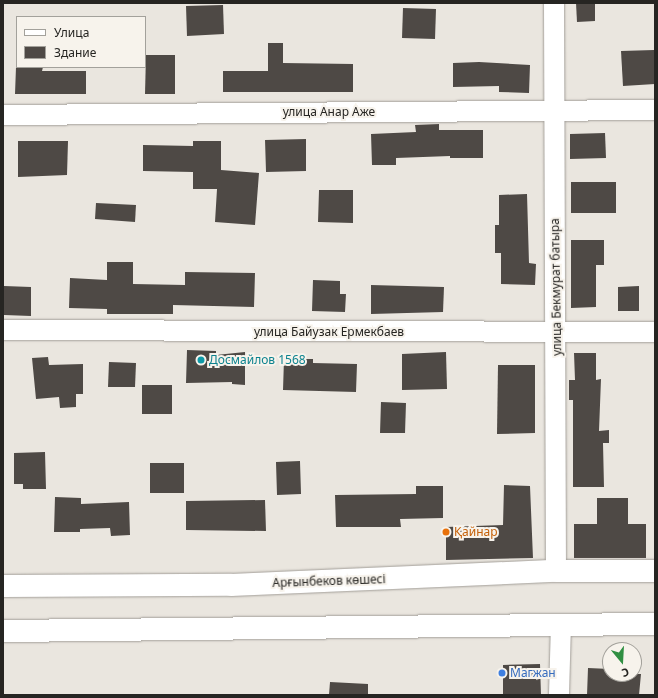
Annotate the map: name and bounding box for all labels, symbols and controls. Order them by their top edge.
legend [16,16,146,68]
text: Улица [54,24,89,41]
text: Здание [54,44,96,61]
street label: улица Анар Аже [283,105,375,119]
street label: улица Бекмурат батыра [548,218,564,356]
street label: улица Байузак Ермекбаев [254,325,404,339]
place label: Досмайлов 1568 [209,353,306,367]
marker: Досмайлов 1568 [196,355,206,365]
place label: Қайнар [454,525,497,539]
marker: Қайнар [441,527,451,537]
street label: Арғынбеков көшесі [272,572,386,590]
north arrow [602,642,642,682]
text: С [620,665,631,681]
place label: Магжан [510,666,556,680]
marker: Магжан [497,668,507,678]

